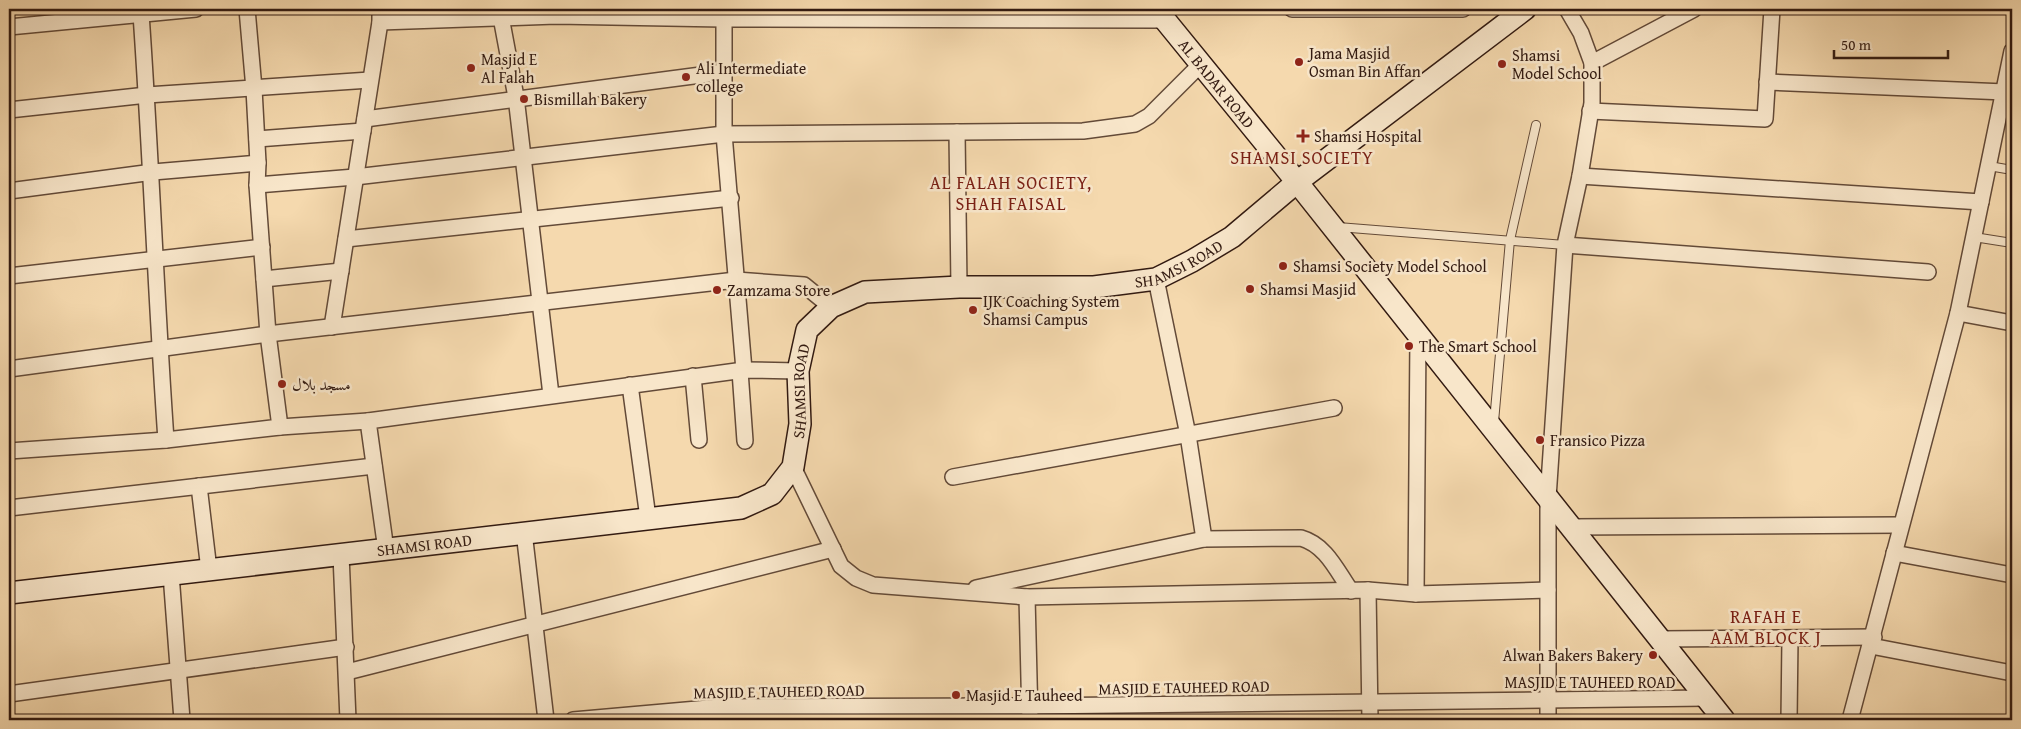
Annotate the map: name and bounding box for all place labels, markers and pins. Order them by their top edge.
place label: Jama Masjid Osman Bin Affan [1307,41,1421,83]
place label: Shamsi Model School [1512,43,1602,85]
place label: Masjid E Al Falah [481,47,537,89]
place label: Ali Intermediate college [696,56,806,98]
marker: Jama Masjid Osman Bin Affan [1293,56,1305,68]
marker: Shamsi Model School [1496,58,1508,70]
marker: Masjid E Al Falah [465,62,477,74]
marker: Ali Intermediate college [680,71,692,83]
place label: Bismillah Bakery [534,87,647,111]
marker: Bismillah Bakery [518,93,530,105]
place label: Shamsi Hospital [1314,124,1422,148]
marker: Shamsi Hospital [1296,129,1310,143]
place label: Shamsi Society Model School [1293,254,1487,278]
marker: Shamsi Society Model School [1277,260,1289,272]
place label: Shamsi Masjid [1260,277,1357,301]
place label: Zamzama Store [727,278,830,302]
marker: Shamsi Masjid [1244,283,1256,295]
marker: Zamzama Store [711,284,723,296]
place label: IJK Coaching System Shamsi Campus [983,289,1120,331]
marker: IJK Coaching System Shamsi Campus [967,304,979,316]
place label: The Smart School [1419,334,1537,358]
marker: The Smart School [1403,340,1415,352]
place label: مسجد بلال [292,372,351,396]
marker: مسجد بلال [276,378,288,390]
place label: Fransico Pizza [1550,428,1646,452]
marker: Fransico Pizza [1534,434,1546,446]
place label: Alwan Bakers Bakery [1503,643,1643,667]
marker: Alwan Bakers Bakery [1647,649,1659,661]
place label: Masjid E Tauheed [966,683,1083,707]
marker: Masjid E Tauheed [950,689,962,701]

